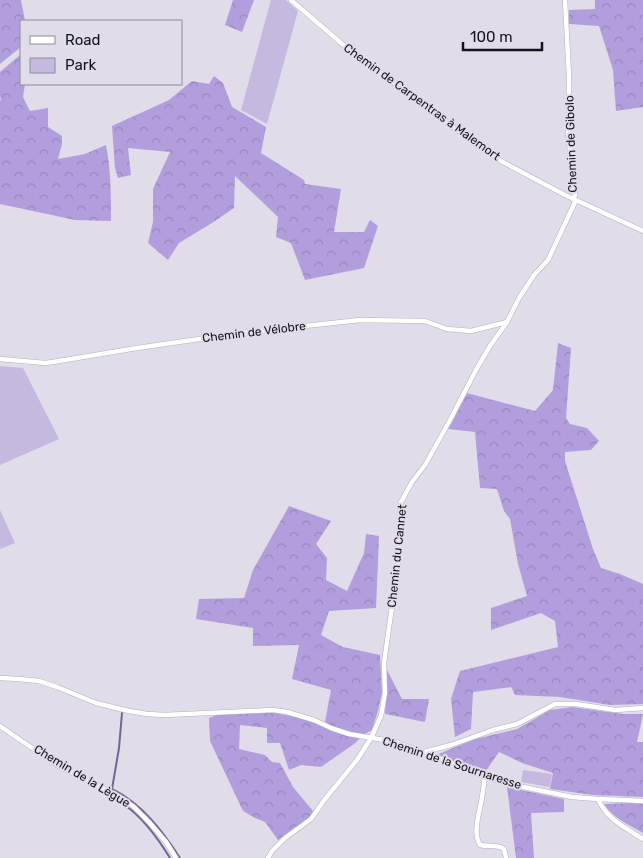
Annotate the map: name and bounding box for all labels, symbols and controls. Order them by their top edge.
legend [20,20,182,85]
scale bar [463,20,542,52]
text: 100 m [470,28,512,46]
text: Road [65,31,101,49]
street label: Chemin de Carpentras à Malemort [341,41,503,164]
text: Park [65,56,96,74]
street label: Chemin de Gibolo [562,95,580,193]
street label: Chemin de Vélobre [201,319,307,345]
street label: Chemin du Cannet [385,503,409,608]
street label: Chemin de la Sournaresse [381,734,523,792]
street label: Chemin de la Lègue [31,742,133,810]

